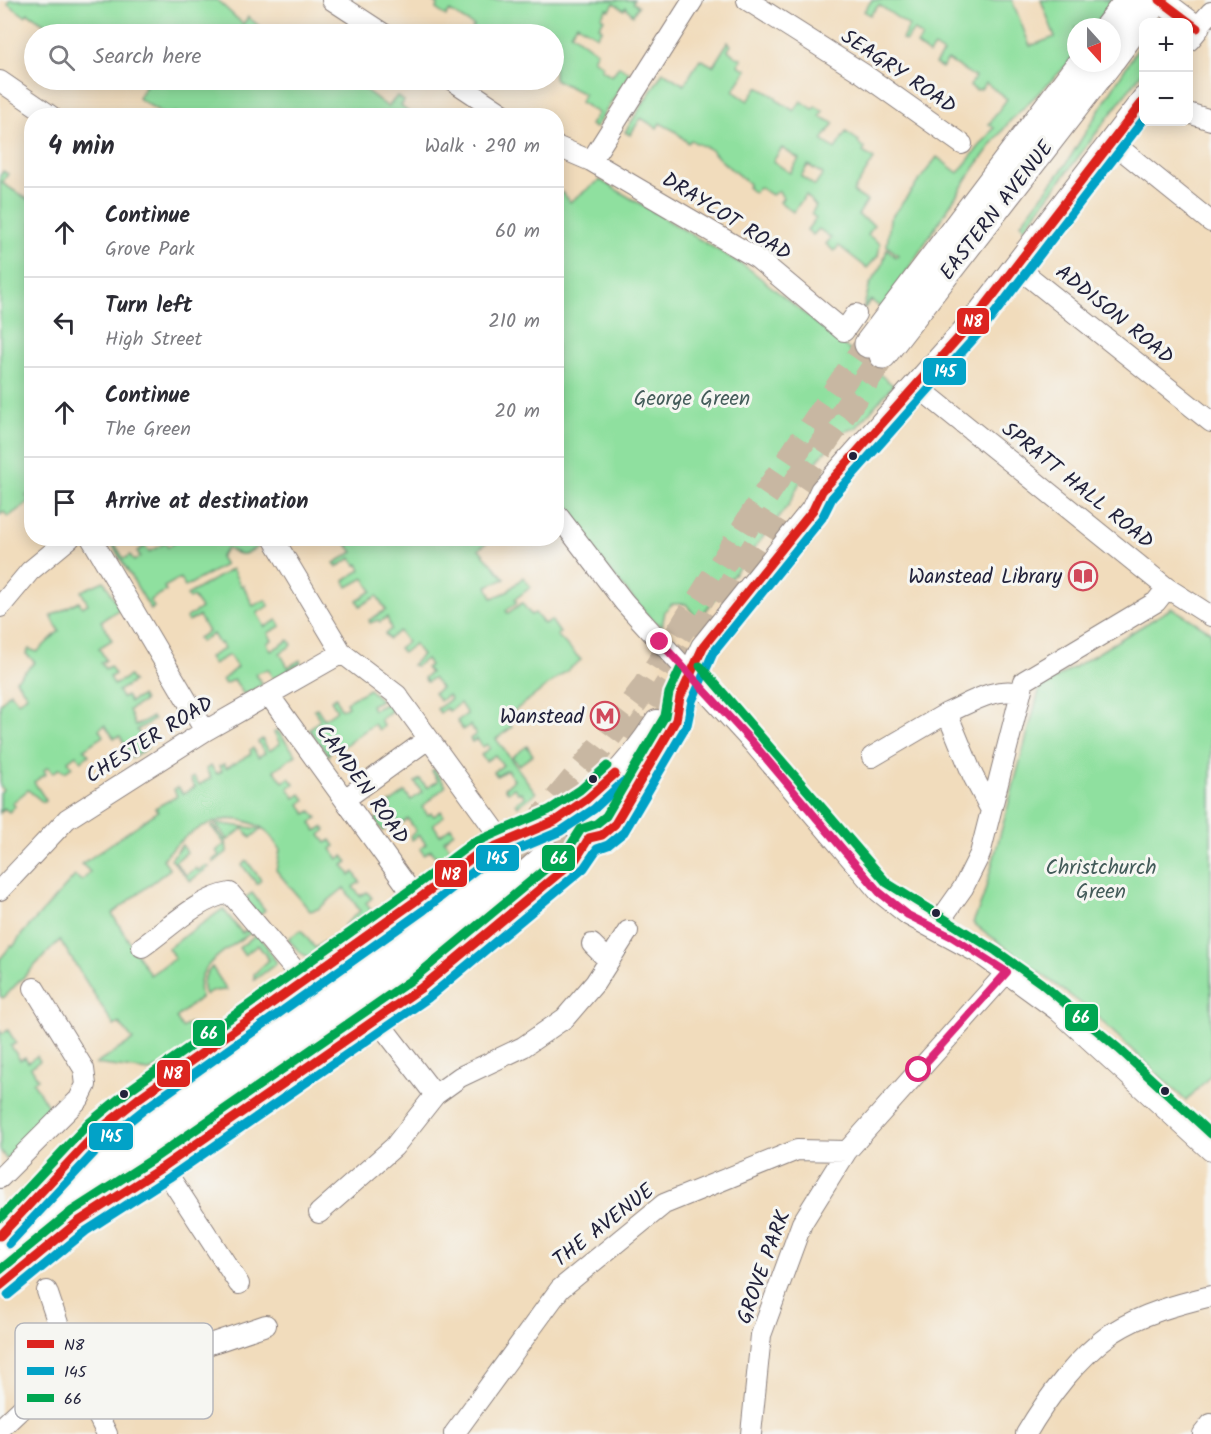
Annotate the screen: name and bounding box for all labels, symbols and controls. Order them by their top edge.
north arrow [1067,18,1121,72]
map controls [1139,18,1193,126]
button: + [1139,18,1193,72]
street label: SEAGRY ROAD [834,21,963,123]
search box [24,24,564,90]
text: Search here [93,40,201,75]
icon: search [45,41,78,74]
button: − [1139,72,1193,126]
text: 4 min [48,126,115,168]
text: Walk · 290 m [425,131,540,163]
street label: EASTERN AVENUE [932,133,1063,288]
street label: DRAYCOT ROAD [655,164,797,270]
text: Continue [105,199,190,234]
icon: ahead [48,216,81,249]
text: 60 m [495,216,540,248]
text: Grove Park [105,234,195,266]
street label: ADDISON ROAD [1048,257,1181,373]
text: Turn left [105,289,192,324]
icon: left [48,306,81,339]
text: 210 m [488,306,540,338]
line badge: N8 [956,307,990,335]
text: N8 [963,310,983,335]
text: High Street [105,324,202,356]
line badge: 145 [922,357,967,386]
text: 145 [934,360,958,385]
text: Continue [105,379,190,414]
park label: George Green [634,383,750,416]
icon: ahead [48,396,81,429]
text: 20 m [494,396,540,428]
text: The Green [105,414,191,446]
street label: SPRATT HALL ROAD [994,414,1161,558]
unlabelled marker [847,450,859,462]
text: Arrive at destination [105,485,308,520]
icon: arrive [48,486,81,519]
library icon: Wanstead Library [1067,560,1099,592]
place label: Wanstead Library [908,561,1062,594]
route end [646,628,672,654]
street label: CHESTER ROAD [79,688,220,793]
metro station icon: Wanstead [589,700,621,732]
place label: Wanstead [500,701,585,734]
street label: CAMDEN ROAD [307,718,417,852]
unlabelled marker [587,773,599,785]
line badge: 145 [475,844,520,872]
line badge: 66 [541,844,576,872]
text: 145 [486,847,510,872]
text: 66 [550,847,568,872]
park label: Christchurch Green [1045,852,1157,909]
line badge: N8 [434,859,468,888]
text: N8 [441,863,461,888]
unlabelled marker [930,907,942,919]
line badge: 66 [1064,1003,1099,1032]
text: 66 [1072,1006,1090,1031]
line badge: 66 [192,1019,226,1047]
text: 66 [200,1022,218,1047]
route start [905,1056,931,1082]
line badge: N8 [156,1059,191,1088]
text: N8 [163,1062,183,1087]
unlabelled marker [1159,1085,1171,1097]
unlabelled marker [118,1088,130,1100]
line badge: 145 [88,1122,134,1151]
text: 145 [100,1125,124,1150]
street label: THE AVENUE [546,1175,662,1277]
street label: GROVE PARK [729,1206,800,1329]
legend [15,1323,213,1419]
text: N8 [64,1333,85,1358]
text: 145 [64,1360,88,1385]
text: 66 [64,1387,82,1412]

